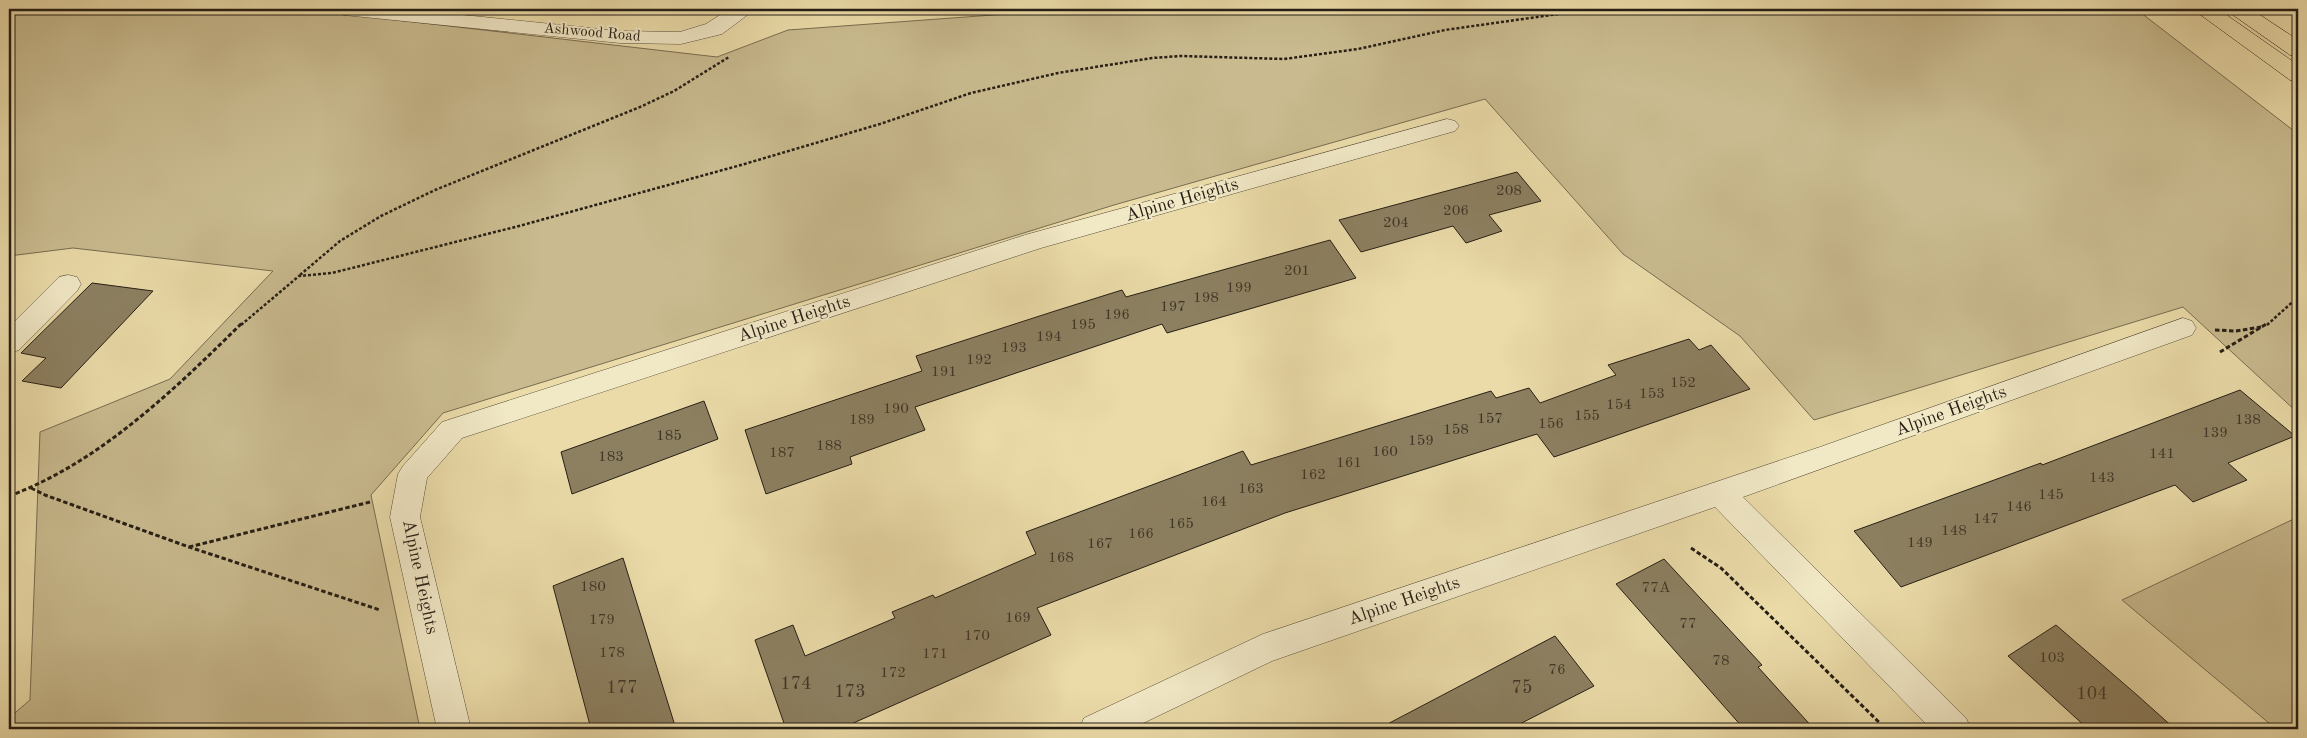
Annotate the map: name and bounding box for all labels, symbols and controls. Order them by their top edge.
street label: Ashwood Road [543,21,641,45]
street label: Alpine Heights [1123,175,1241,225]
house number: 208 [1496,184,1522,199]
house number: 206 [1443,204,1469,219]
house number: 204 [1383,216,1409,231]
house number: 201 [1284,264,1310,279]
house number: 199 [1226,281,1252,296]
house number: 198 [1193,291,1219,306]
street label: Alpine Heights [736,292,852,346]
house number: 197 [1160,300,1186,315]
house number: 196 [1104,308,1130,323]
house number: 195 [1070,318,1096,333]
house number: 194 [1036,330,1062,345]
house number: 193 [1001,341,1027,356]
house number: 192 [966,353,992,368]
house number: 191 [931,365,957,380]
house number: 152 [1670,376,1696,391]
street label: Alpine Heights [1893,383,2009,439]
house number: 153 [1639,387,1665,402]
house number: 154 [1606,398,1632,413]
house number: 190 [883,402,909,417]
house number: 155 [1574,409,1600,424]
house number: 157 [1477,412,1503,427]
house number: 189 [849,413,875,428]
house number: 138 [2235,413,2261,428]
house number: 156 [1538,417,1564,432]
house number: 158 [1443,423,1469,438]
house number: 139 [2202,426,2228,441]
house number: 185 [656,429,682,444]
house number: 159 [1408,434,1434,449]
house number: 188 [816,439,842,454]
house number: 160 [1372,445,1398,460]
house number: 187 [769,446,795,461]
house number: 141 [2149,447,2175,462]
house number: 183 [598,450,624,465]
house number: 161 [1336,456,1362,471]
house number: 162 [1300,468,1326,483]
house number: 143 [2089,471,2115,486]
house number: 163 [1238,482,1264,497]
house number: 145 [2038,488,2064,503]
house number: 164 [1201,495,1227,510]
house number: 146 [2006,500,2032,515]
house number: 147 [1973,512,1999,527]
house number: 165 [1168,517,1194,532]
street label: Alpine Heights [399,518,441,636]
house number: 148 [1941,524,1967,539]
house number: 166 [1128,527,1154,542]
house number: 149 [1907,536,1933,551]
house number: 167 [1087,537,1113,552]
house number: 168 [1048,551,1074,566]
street label: Alpine Heights [1346,573,1462,629]
house number: 180 [580,580,606,595]
house number: 77A [1642,581,1671,596]
house number: 169 [1005,611,1031,626]
house number: 179 [589,613,615,628]
house number: 77 [1679,617,1697,632]
house number: 170 [964,629,990,644]
house number: 178 [599,646,625,661]
house number: 171 [922,647,948,662]
house number: 103 [2039,651,2065,666]
house number: 78 [1712,654,1730,669]
house number: 76 [1548,663,1566,678]
house number: 172 [880,666,906,681]
house number: 174 [780,675,812,693]
house number: 177 [606,679,638,697]
house number: 75 [1512,679,1532,697]
house number: 173 [834,683,866,701]
house number: 104 [2076,685,2108,703]

